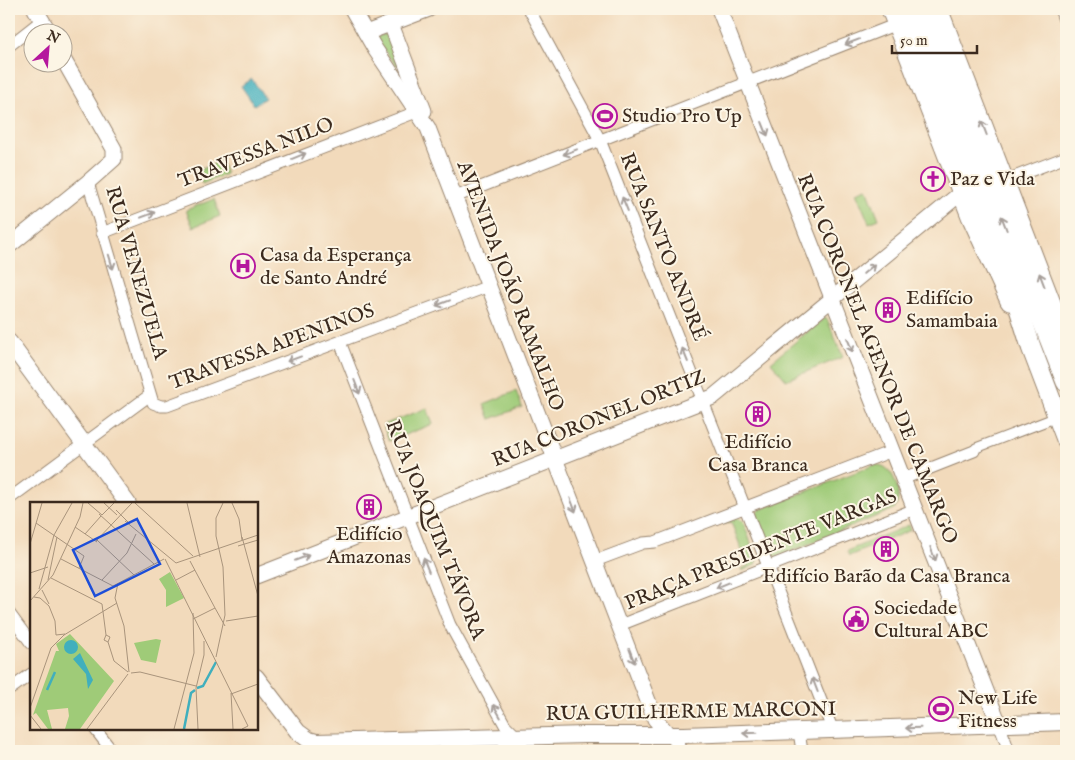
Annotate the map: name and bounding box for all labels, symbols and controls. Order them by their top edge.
north arrow [22,22,72,72]
scale bar [892,22,978,54]
text: N [43,26,63,48]
text: 50 m [900,31,928,50]
one-way arrow [845,38,860,47]
sports icon: Studio Pro Up [592,103,618,129]
place label: Studio Pro Up [622,104,742,129]
street label: TRAVESSA NILO [175,112,337,194]
one-way arrow [761,121,770,136]
one-way arrow [979,121,988,137]
one-way arrow [563,148,578,157]
street label: RUA SANTO ANDRÉ [614,149,712,345]
one-way arrow [291,151,306,160]
street label: AVENIDA JOÃO RAMALHO [450,156,569,415]
church icon: Paz e Vida [920,166,946,192]
place label: Paz e Vida [950,167,1035,192]
street label: RUA CORONEL AGENOR DE CAMARGO [791,170,963,548]
street label: RUA VENEZUELA [99,183,173,363]
one-way arrow [620,197,630,212]
one-way arrow [140,210,155,219]
one-way arrow [999,216,1008,231]
place label: Casa da Esperança de Santo André [260,243,412,291]
hospital icon: Casa da Esperança de Santo André [230,253,256,279]
one-way arrow [107,254,117,270]
one-way arrow [863,263,876,274]
one-way arrow [1037,273,1047,288]
place label: Edifício Samambaia [906,286,998,334]
building icon: Edifício Samambaia [875,297,901,323]
street label: TRAVESSA APENINOS [166,298,378,396]
one-way arrow [436,299,451,308]
one-way arrow [846,337,855,352]
one-way arrow [680,348,689,363]
one-way arrow [287,355,302,364]
street label: RUA CORONEL ORTIZ [489,365,709,473]
one-way arrow [354,380,363,395]
building icon: Edifício Casa Branca [745,401,771,427]
street label: RUA JOAQUIM TÁVORA [379,416,491,644]
place label: Edifício Casa Branca [708,430,808,478]
street label: PRAÇA PRESIDENTE VARGAS [621,484,901,616]
building icon: Edifício Amazonas [356,494,382,520]
one-way arrow [569,497,578,512]
inset map [30,502,258,730]
place label: Edifício Amazonas [326,522,411,570]
building icon: Edifício Barão da Casa Branca [873,536,899,562]
one-way arrow [928,546,938,561]
one-way arrow [294,553,309,563]
one-way arrow [421,558,431,573]
place label: Edifício Barão da Casa Branca [762,564,1010,589]
one-way arrow [716,580,731,590]
place label: Sociedade Cultural ABC [874,596,988,644]
public building icon: Sociedade Cultural ABC [843,606,869,632]
one-way arrow [628,648,637,664]
one-way arrow [810,678,819,694]
place label: New Life Fitness [958,686,1037,734]
sports icon: New Life Fitness [928,696,954,722]
street label: RUA GUILHERME MARCONI [545,697,837,727]
one-way arrow [492,704,502,718]
one-way arrow [905,723,921,732]
one-way arrow [742,728,758,738]

